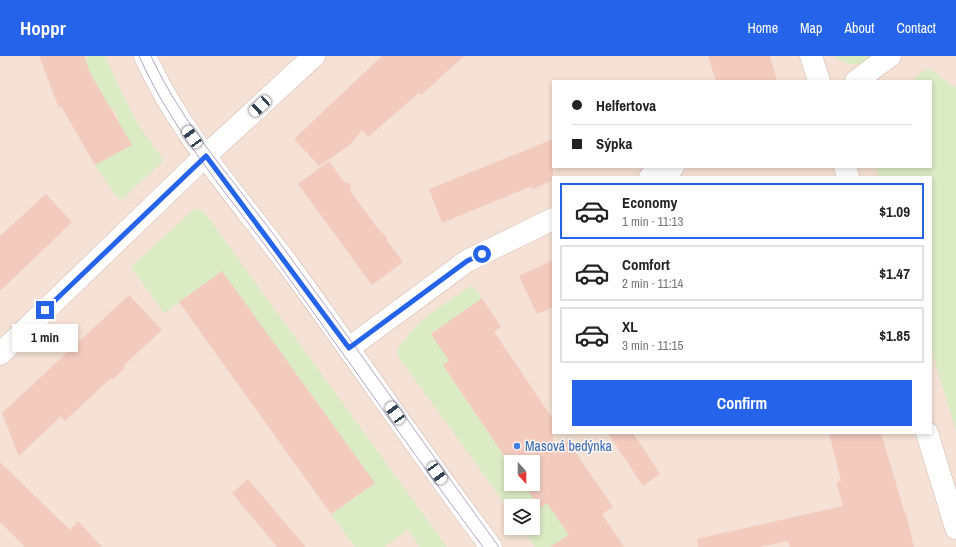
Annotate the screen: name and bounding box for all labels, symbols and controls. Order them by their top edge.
text: Hoppr [20,15,66,41]
text: Home [747,19,778,37]
text: Map [800,19,822,37]
text: About [844,19,874,37]
text: Contact [896,19,936,37]
car [247,93,273,119]
text: Helfertova [596,95,656,116]
car [180,124,204,150]
text: Sýpka [596,133,632,154]
text: Economy [622,192,677,213]
icon: car [574,193,610,229]
text: $1.09 [879,201,910,222]
text: 1 min · 11:13 [622,213,683,230]
route start [473,245,491,263]
text: Comfort [622,254,670,275]
icon: car [574,255,610,291]
text: $1.47 [879,263,910,284]
text: 2 min · 11:14 [622,275,683,292]
route end [36,301,54,319]
text: XL [622,316,638,337]
icon: car [574,317,610,353]
callout: 1 min [12,324,78,352]
text: $1.85 [879,325,910,346]
text: 1 min [31,329,59,346]
text: 3 min · 11:15 [622,337,683,354]
button: Confirm [572,380,912,426]
car [383,400,407,426]
place label: Masová bedýnka [525,437,612,455]
marker: Masová bedýnka [512,441,522,451]
north arrow [504,455,540,491]
map controls [504,455,540,535]
car [425,460,449,486]
button: layers [504,499,540,535]

